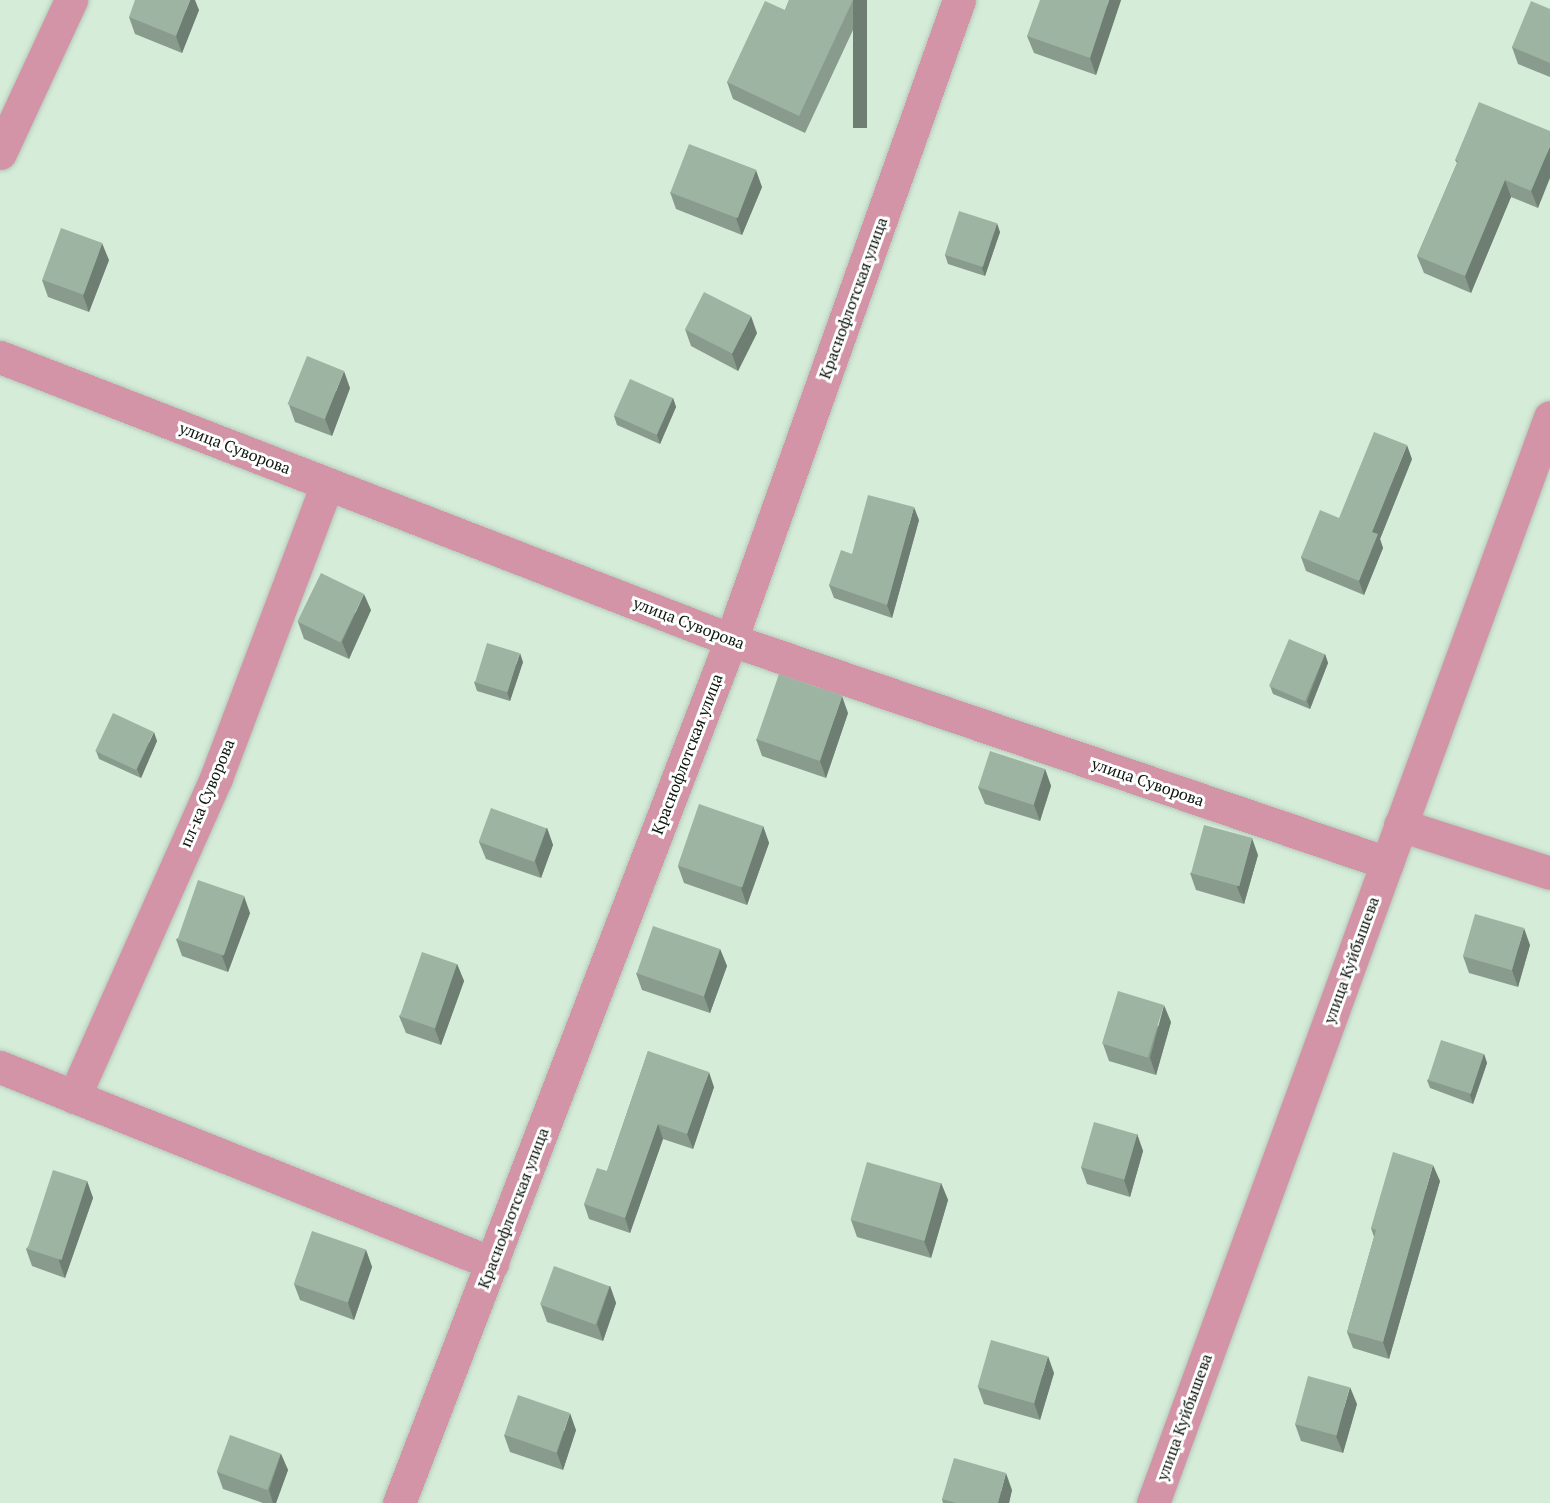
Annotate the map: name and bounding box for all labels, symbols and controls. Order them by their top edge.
street label: Краснофлотская улица [815,215,891,381]
street label: улица Суворова [177,418,293,478]
street label: улица Суворова [631,593,747,653]
street label: Краснофлотская улица [647,671,727,837]
street label: пл-ка Суворова [176,736,238,850]
street label: улица Суворова [1089,754,1207,810]
street label: улица Куйбышева [1319,894,1383,1026]
street label: Краснофлотская улица [473,1125,553,1291]
street label: улица Куйбышева [1152,1351,1216,1483]

